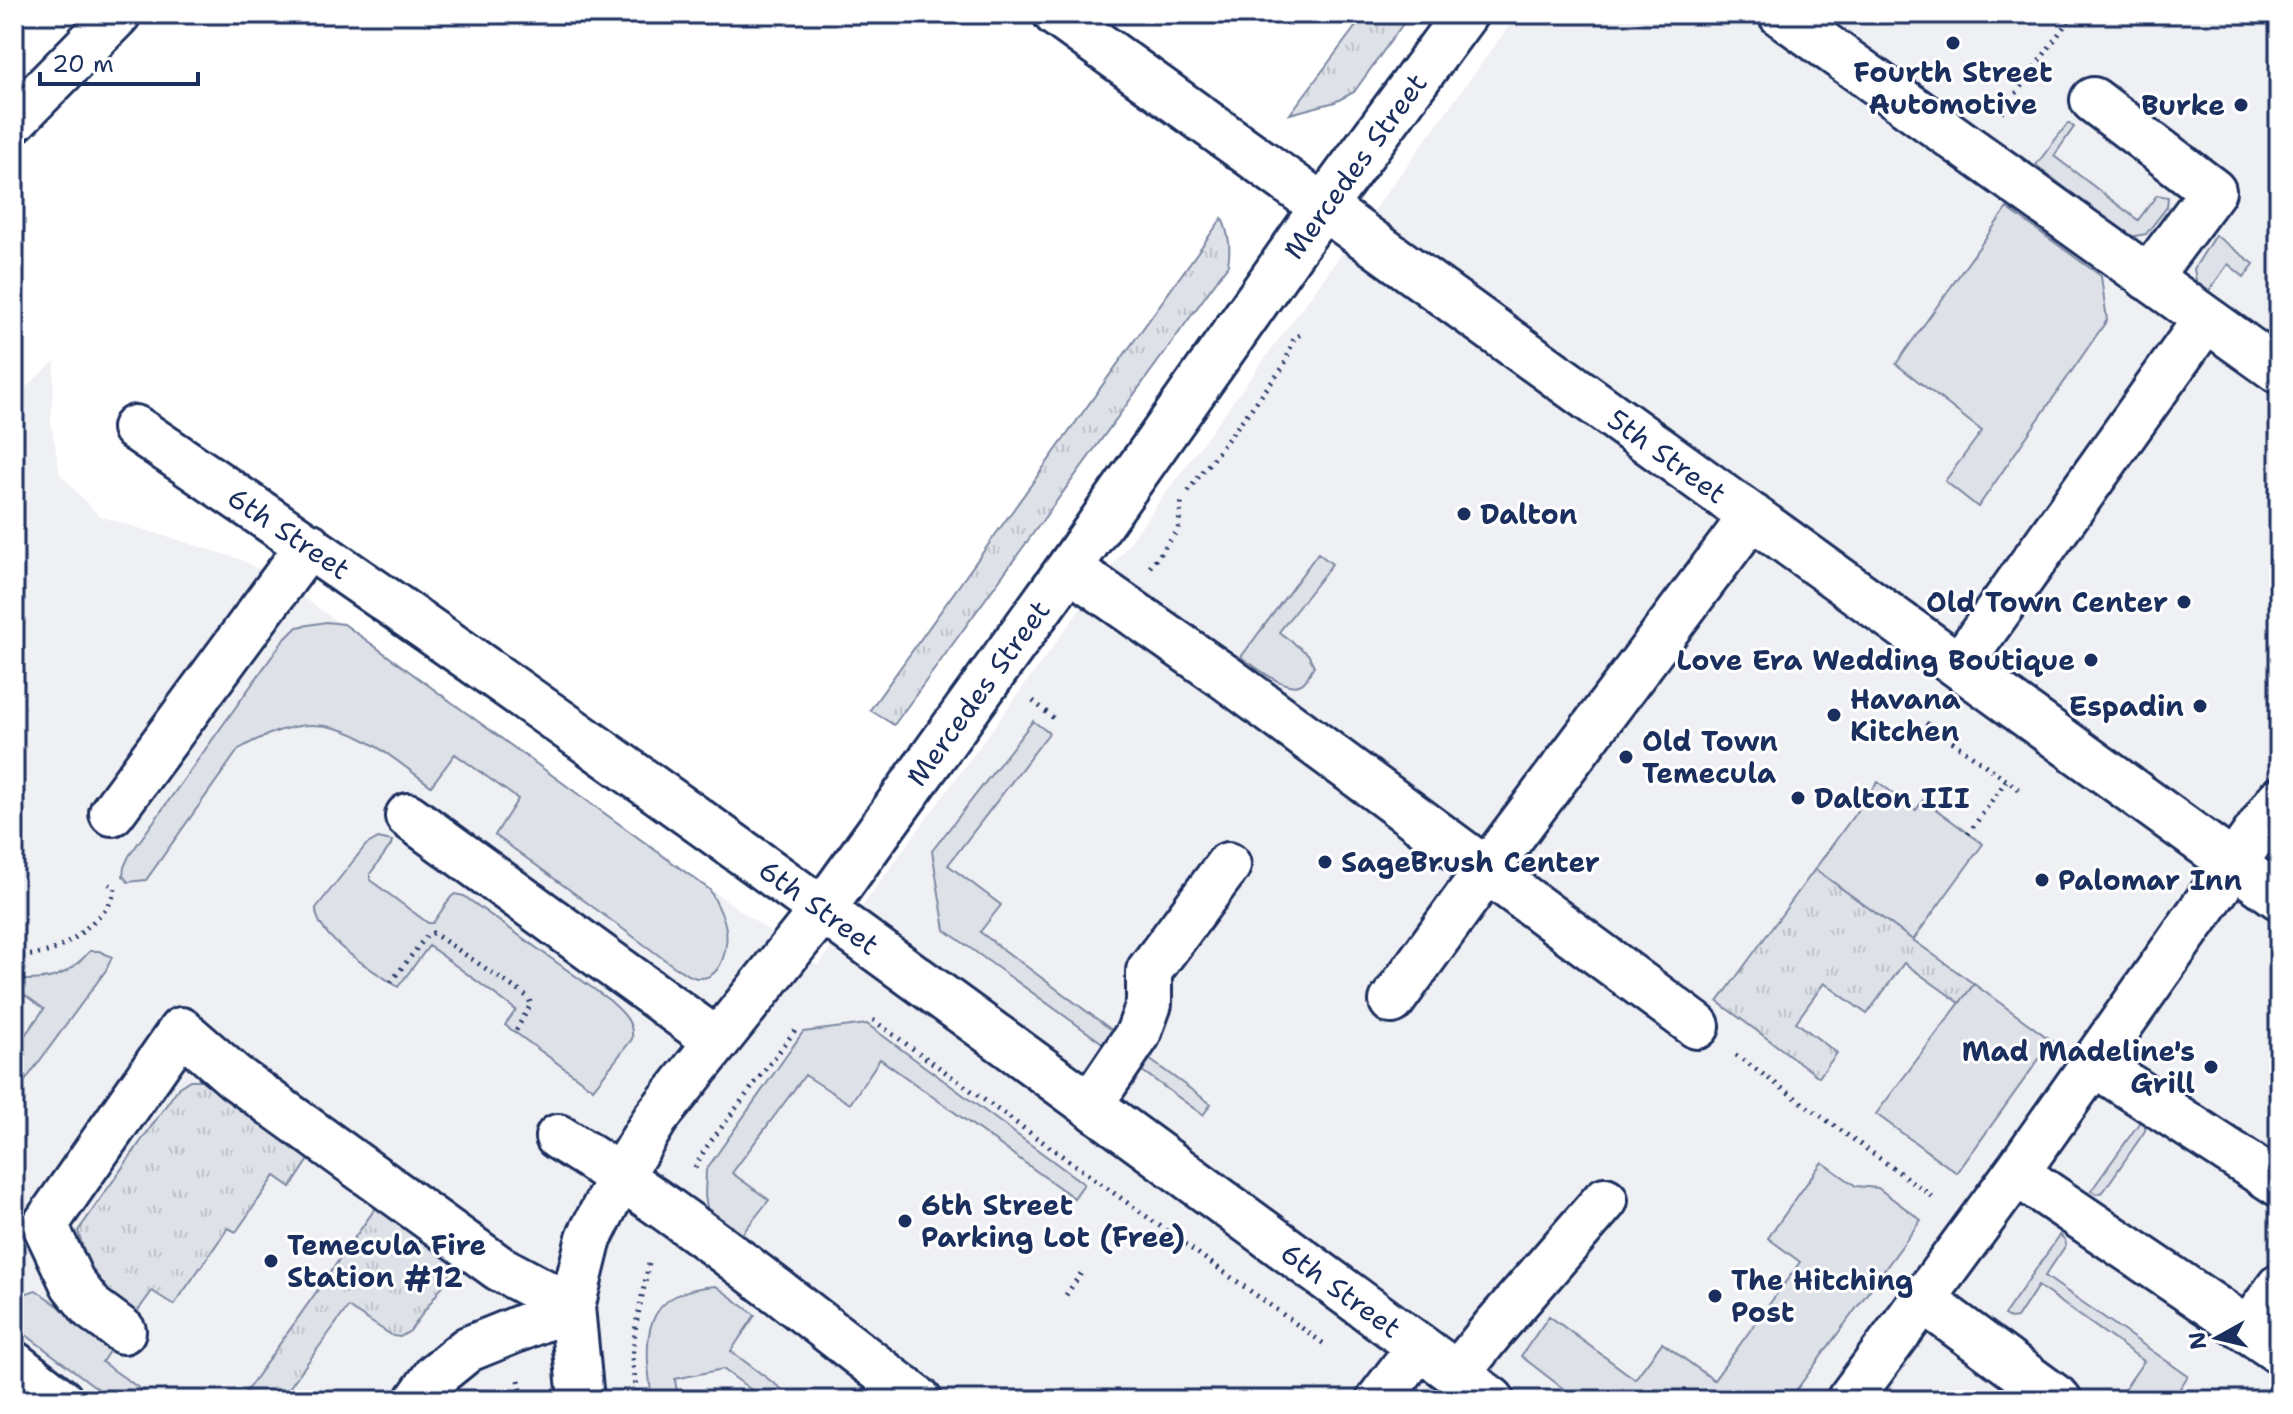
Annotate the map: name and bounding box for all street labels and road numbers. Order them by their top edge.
street label: Mercedes Street [1275,65,1435,267]
street label: 5th Street [1600,400,1734,512]
street label: 6th Street [220,478,358,588]
street label: Mercedes Street [898,592,1058,794]
street label: 6th Street [751,850,887,964]
street label: 6th Street [1273,1233,1409,1347]

